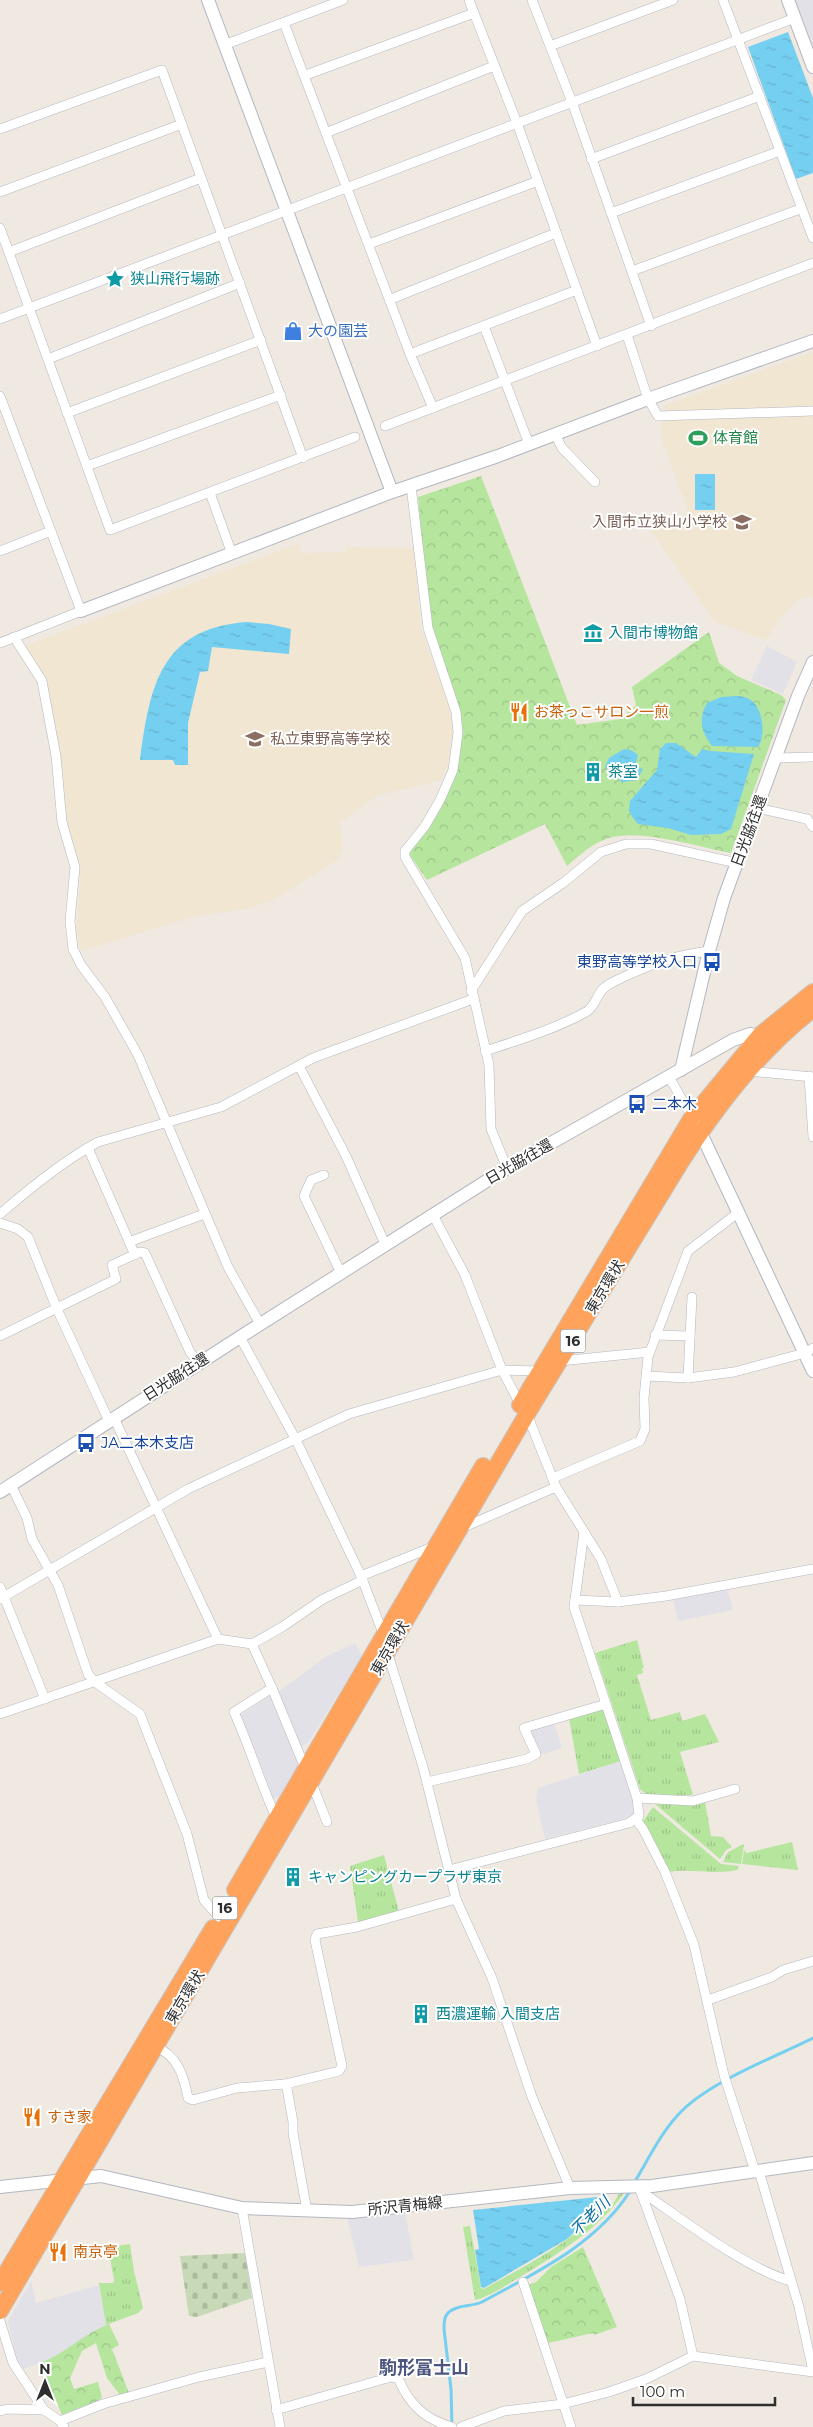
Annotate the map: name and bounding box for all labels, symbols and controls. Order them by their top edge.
place icon: 狭山飛行場跡 [104,268,126,290]
place label: 狭山飛行場跡 [130,269,220,288]
shop icon: 大の園芸 [282,320,304,342]
place label: 大の園芸 [308,321,368,340]
sports icon: 体育館 [687,427,709,449]
place label: 体育館 [713,428,758,447]
school or university icon: 入間市立狭山小学校 [731,511,753,533]
place label: 入間市立狭山小学校 [592,512,727,531]
museum icon: 入間市博物館 [582,622,604,644]
place label: 入間市博物館 [608,623,698,642]
restaurant icon: お茶っこサロン一煎 [508,701,530,723]
place label: お茶っこサロン一煎 [534,702,669,721]
school or university icon: 私立東野高等学校 [244,728,266,750]
place label: 私立東野高等学校 [270,729,390,748]
building icon: 茶室 [582,761,604,783]
place label: 茶室 [608,762,638,781]
street label: 日光脇往還 [727,792,770,869]
bus stop icon: 東野高等学校入口 [701,951,723,973]
place label: 東野高等学校入口 [577,952,697,971]
bus stop icon: 二本木 [626,1093,648,1115]
place label: 二本木 [652,1094,697,1113]
street label: 日光脇往還 [482,1135,556,1189]
street label: 東京環状 [581,1256,628,1317]
road number: 16 [560,1330,586,1352]
street label: 日光脇往還 [139,1348,212,1405]
bus stop icon: JA二本木支店 [75,1432,97,1454]
place label: JA二本木支店 [100,1433,194,1452]
street label: 東京環状 [366,1617,413,1678]
building icon: キャンピングカープラザ東京 [282,1866,304,1888]
place label: キャンピングカープラザ東京 [308,1867,502,1886]
road number: 16 [212,1896,238,1920]
street label: 東京環状 [161,1966,208,2027]
building icon: 西濃運輸 入間支店 [410,2003,432,2025]
place label: 西濃運輸 入間支店 [436,2004,560,2023]
restaurant icon: すき家 [21,2106,43,2128]
place label: すき家 [47,2107,92,2126]
water label: 不老川 [567,2191,615,2240]
street label: 所沢青梅線 [367,2192,443,2219]
restaurant icon: 南京亭 [47,2241,69,2263]
place label: 南京亭 [73,2242,118,2261]
north arrow [20,2357,70,2407]
district label: 駒形富士山 [379,2357,469,2379]
text: N [39,2360,51,2378]
scale bar [633,2374,776,2406]
text: 100 m [640,2382,685,2401]

